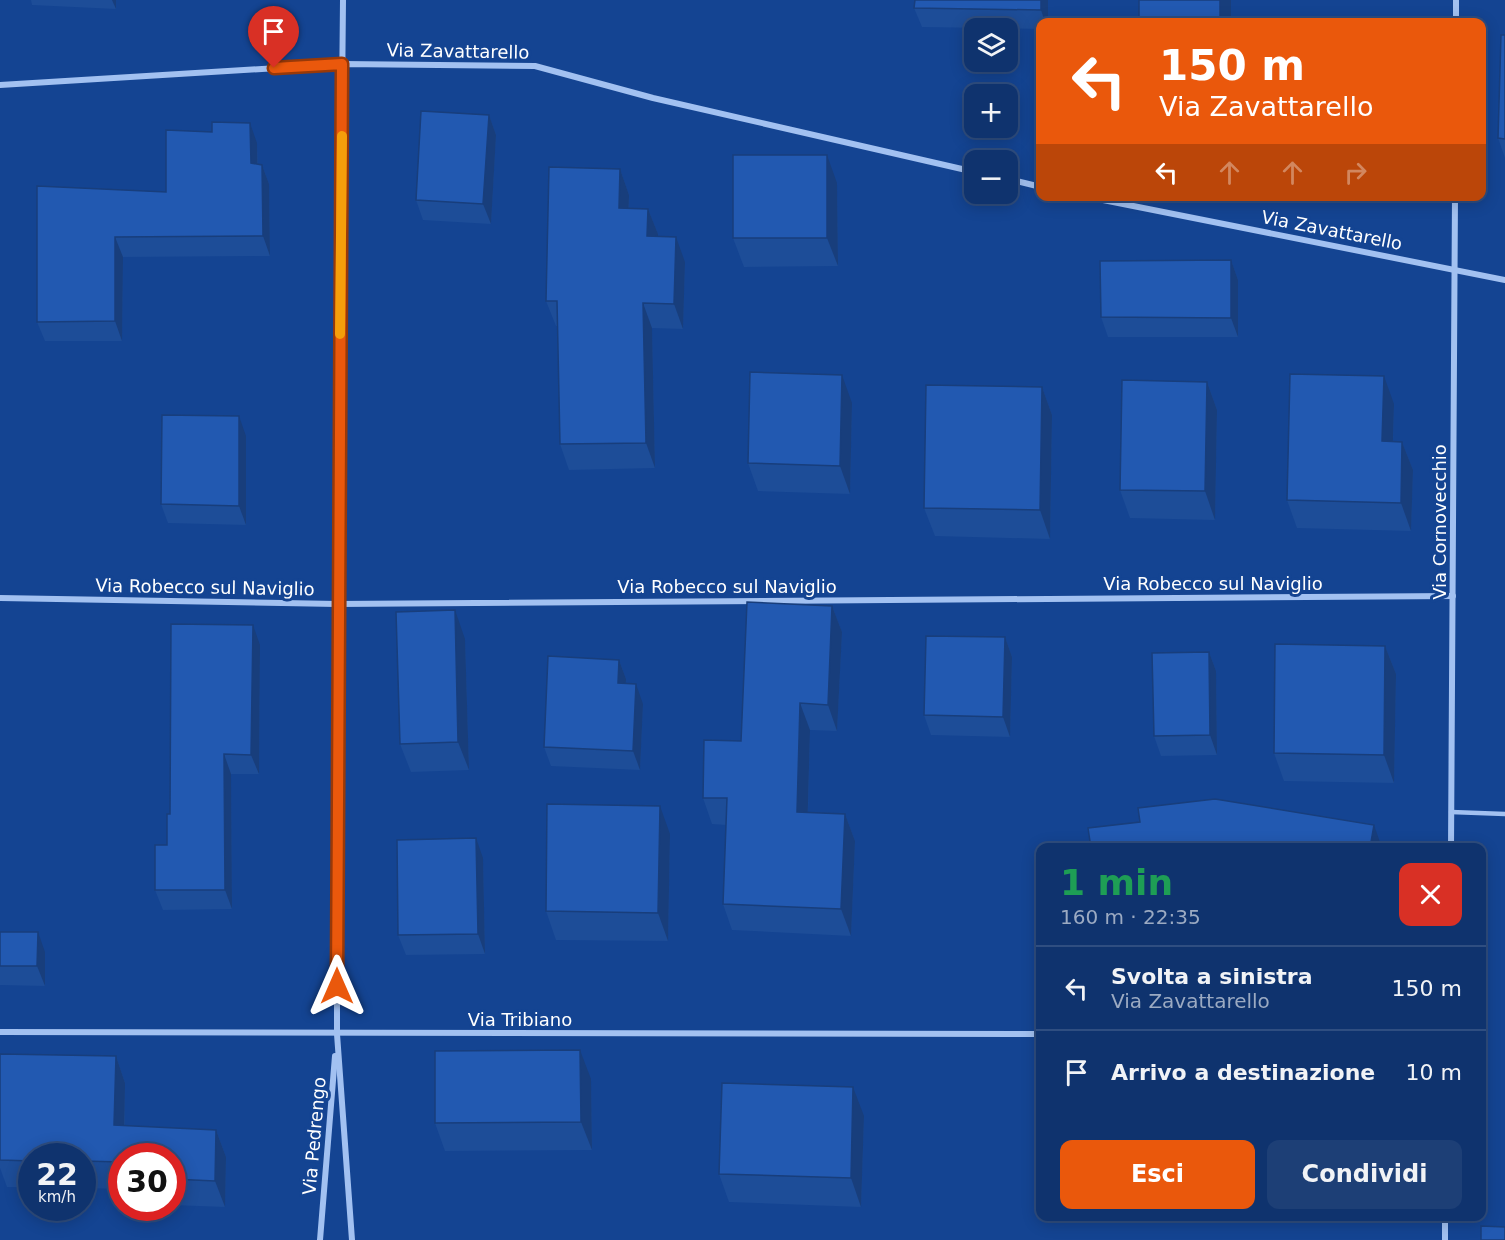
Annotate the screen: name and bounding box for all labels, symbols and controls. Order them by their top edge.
pin [248,6,299,68]
icon: arrive [257,15,290,48]
map controls [964,18,1018,204]
button: layers [964,18,1018,72]
street label: Via Zavattarello [386,39,530,63]
text: 150 m [1159,41,1305,90]
icon: left [1060,42,1138,120]
button: + [964,84,1018,138]
text: Via Zavattarello [1159,91,1373,122]
button: − [964,150,1018,204]
icon: left [1150,156,1183,189]
icon: ahead [1213,156,1246,189]
icon: ahead [1276,156,1309,189]
icon: right [1339,156,1372,189]
street label: Via Zavattarello [1260,206,1404,254]
street label: Via Cornovecchio [1429,444,1450,600]
street label: Via Robecco sul Naviglio [1103,573,1323,594]
street label: Via Robecco sul Naviglio [95,575,315,599]
street label: Via Robecco sul Naviglio [617,576,837,597]
text: 1 min [1060,862,1173,903]
button: close [1399,863,1462,926]
text: 160 m · 22:35 [1060,905,1201,929]
position arrow [305,954,369,1018]
text: Svolta a sinistra [1111,964,1313,989]
icon: left [1060,972,1093,1005]
text: 150 m [1392,976,1462,1001]
text: Via Zavattarello [1111,989,1270,1013]
street label: Via Tribiano [468,1009,572,1030]
icon: arrive [1060,1056,1093,1089]
text: Arrivo a destinazione [1111,1060,1375,1085]
text: 10 m [1406,1060,1462,1085]
street label: Via Pedrengo [298,1076,330,1196]
button: Esci [1060,1140,1255,1209]
button: Condividi [1267,1140,1462,1209]
speed limit sign: 30 [108,1143,186,1221]
text: 22 [36,1157,78,1192]
text: km/h [38,1188,76,1206]

